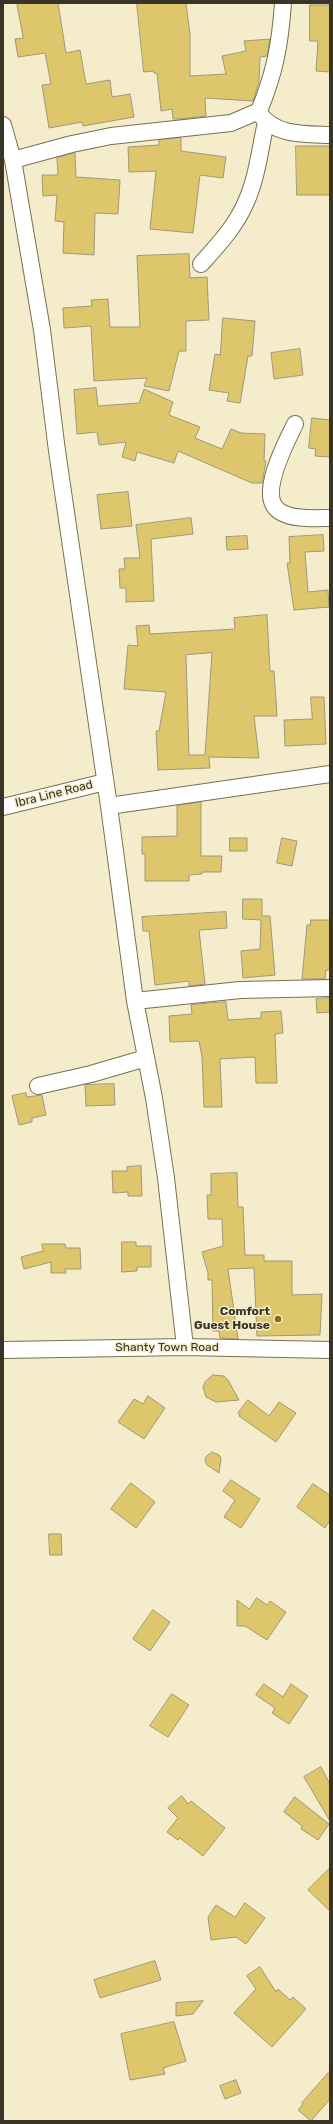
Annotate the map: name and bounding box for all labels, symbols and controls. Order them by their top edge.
street label: Ibra Line Road [14,777,94,811]
place label: Comfort Guest House [194,1305,270,1333]
marker: Comfort Guest House [273,1314,283,1324]
street label: Shanty Town Road [115,1341,219,1355]

